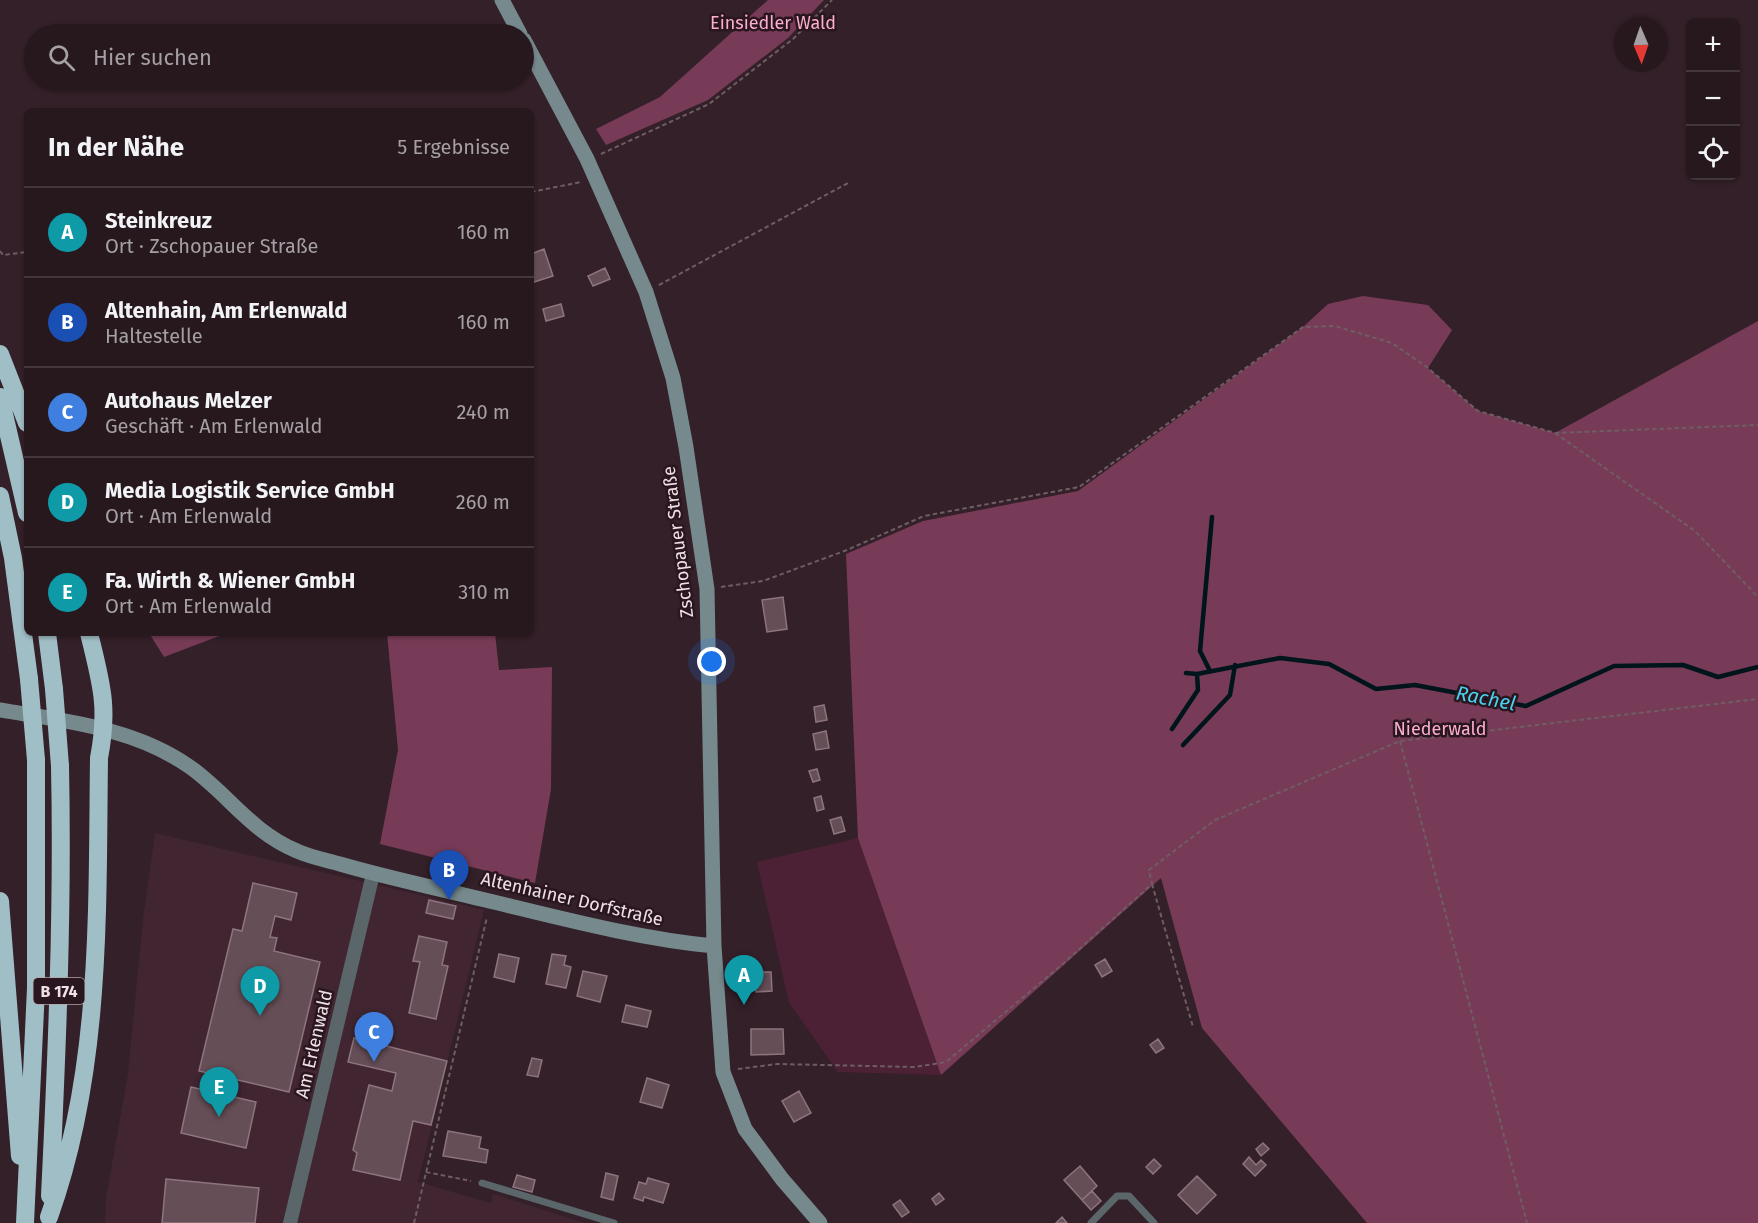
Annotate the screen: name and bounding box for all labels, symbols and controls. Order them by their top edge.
park label: Einsiedler Wald [710,12,836,34]
north arrow [1614,18,1668,72]
map controls [1686,18,1740,180]
button: + [1686,18,1740,72]
search box [24,24,534,90]
icon: search [45,41,78,74]
text: Hier suchen [93,44,212,71]
button: − [1686,72,1740,126]
button: locate [1686,126,1740,180]
text: In der Nähe [48,132,184,163]
text: 5 Ergebnisse [397,135,510,159]
text: Steinkreuz [105,207,212,234]
text: A [62,220,73,244]
text: 160 m [457,220,510,244]
text: Ort · Zschopauer Straße [105,234,319,258]
text: Altenhain, Am Erlenwald [105,297,347,324]
text: B [61,310,74,334]
text: 160 m [457,310,510,334]
text: Haltestelle [105,324,203,348]
text: Autohaus Melzer [105,387,272,414]
text: C [62,400,73,424]
text: 240 m [456,400,510,424]
text: Geschäft · Am Erlenwald [105,414,322,438]
street label: Zschopauer Straße [658,465,698,619]
text: Media Logistik Service GmbH [105,477,395,504]
text: D [61,490,74,514]
text: 260 m [456,490,510,514]
text: Ort · Am Erlenwald [105,504,272,528]
text: Fa. Wirth & Wiener GmbH [105,567,355,594]
text: E [62,580,73,604]
text: 310 m [458,580,510,604]
text: Ort · Am Erlenwald [105,594,272,618]
your location [697,647,726,676]
water label: Rachel [1454,680,1518,716]
park label: Niederwald [1394,718,1486,740]
pin: B [430,850,468,900]
street label: Altenhainer Dorfstraße [479,867,665,931]
pin: A [724,956,764,1005]
pin: D [240,966,280,1016]
road number: B 174 [34,978,84,1004]
street label: Am Erlenwald [291,988,337,1100]
pin: C [354,1012,394,1062]
pin: E [200,1068,238,1117]

